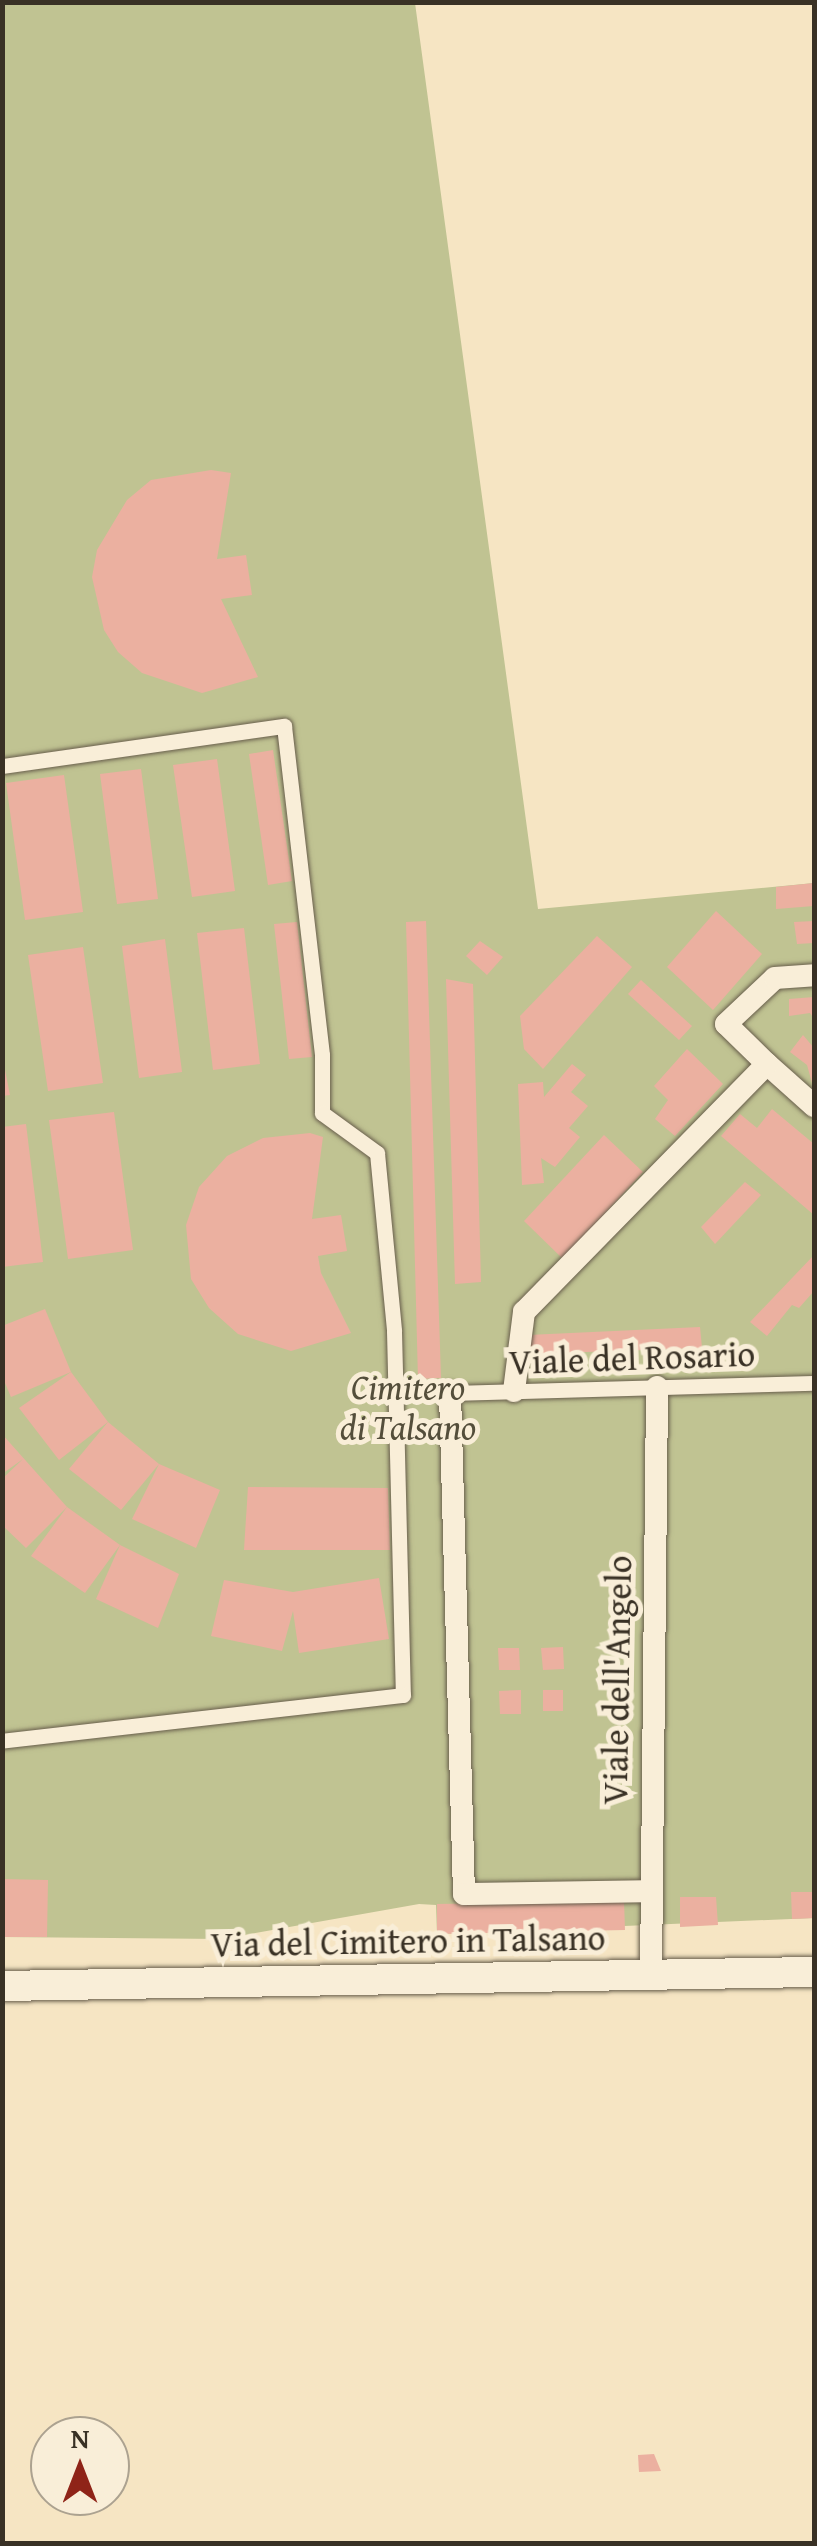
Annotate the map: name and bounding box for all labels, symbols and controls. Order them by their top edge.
street label: Viale del Rosario [508,1333,756,1383]
park label: Cimitero di Talsano [340,1366,476,1448]
street label: Viale dell'Angelo [594,1555,640,1805]
street label: Via del Cimitero in Talsano [210,1917,606,1965]
north arrow [30,2416,130,2516]
text: N [71,2417,89,2458]

